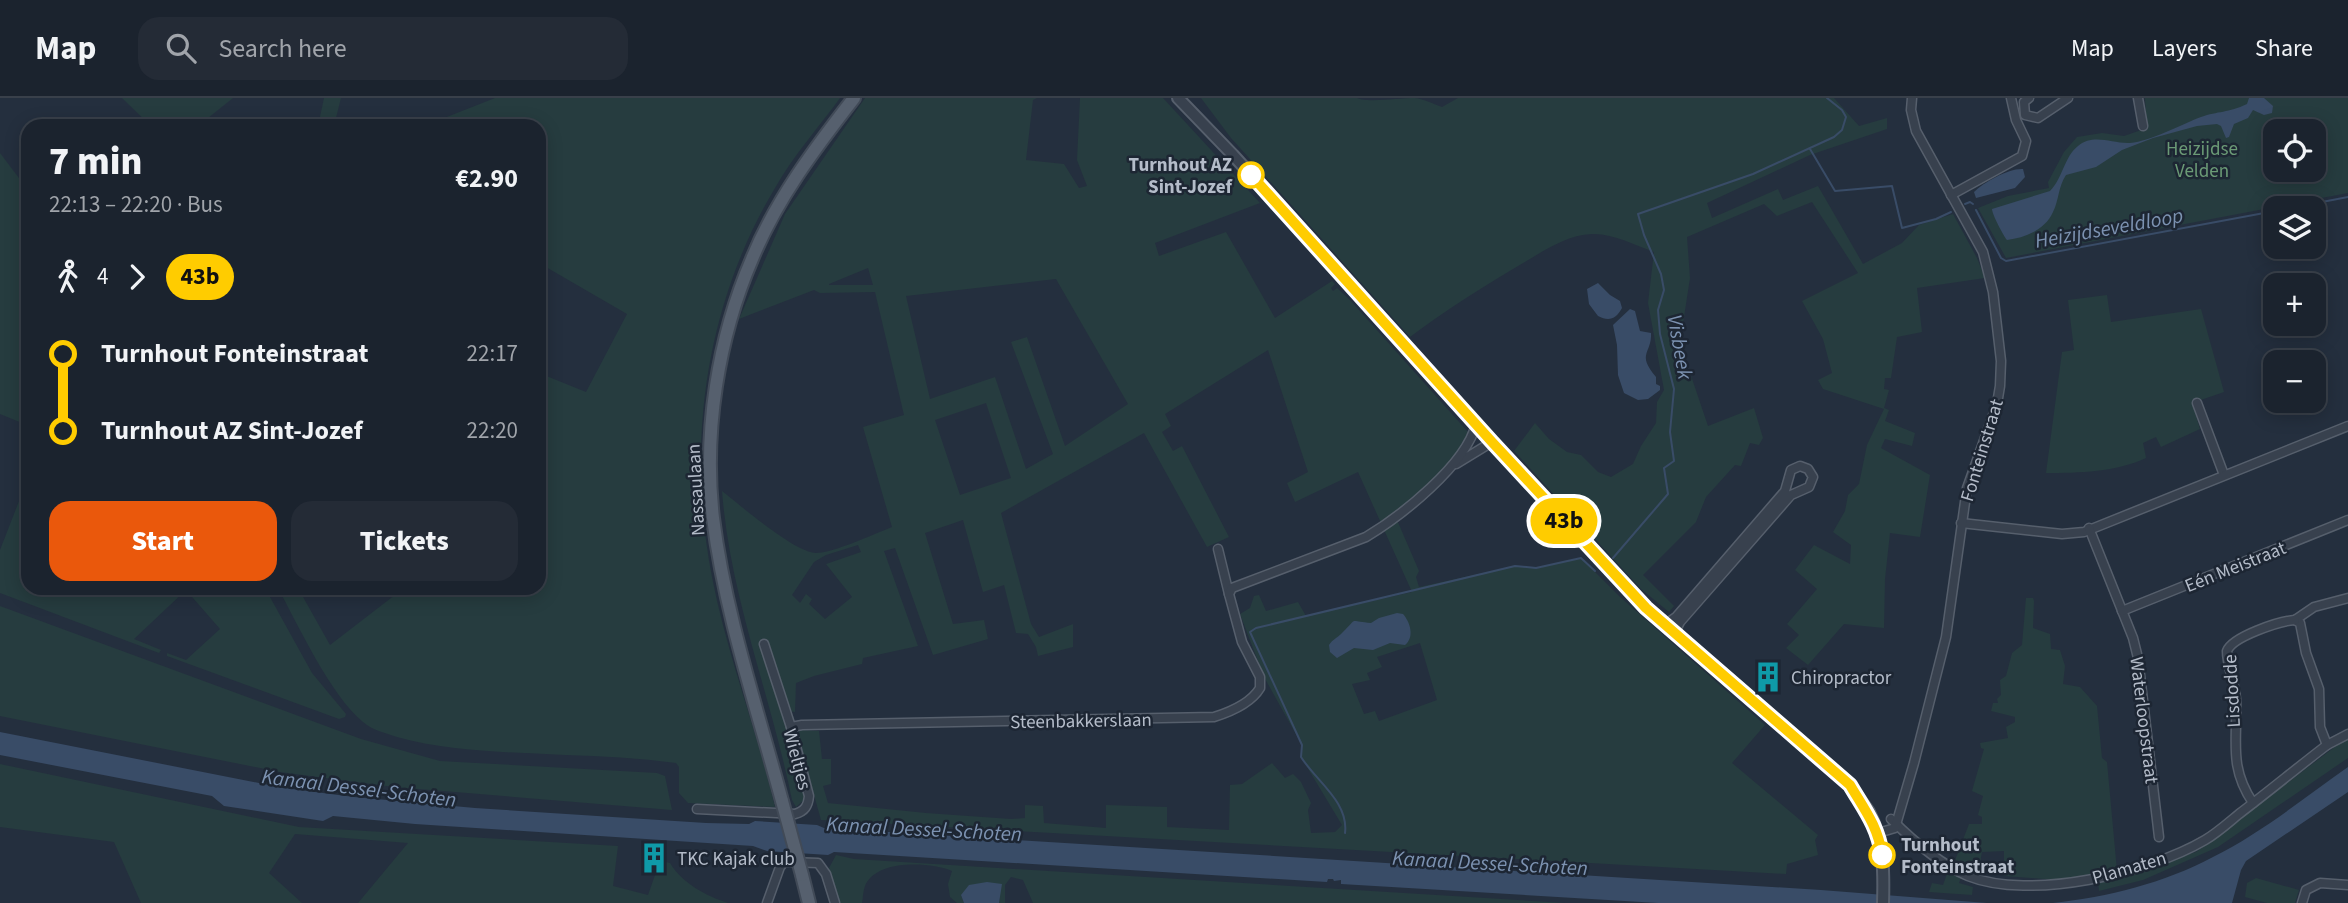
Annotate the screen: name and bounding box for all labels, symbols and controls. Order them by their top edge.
search box [138,17,628,80]
text: Map [35,25,96,72]
icon: search [162,29,200,67]
text: Search here [218,30,347,67]
text: Map [2071,31,2114,66]
text: Layers [2152,31,2217,66]
text: Share [2255,31,2313,66]
map controls [2263,119,2326,413]
button: locate [2263,119,2326,182]
text: 7 min [49,135,142,189]
park label: Heizijdse Velden [2166,136,2238,185]
place label: Turnhout AZ Sint-Jozef [1129,152,1234,201]
text: €2.90 [455,160,518,197]
marker: Turnhout AZ Sint-Jozef [1238,162,1264,188]
text: 22:13 – 22:20 · Bus [49,188,223,221]
button: layers [2263,196,2326,259]
water label: Heizijdseveldloop [2032,200,2186,256]
icon: walk [49,258,87,296]
icon: forward [118,258,156,296]
text: 43b [180,259,220,294]
text: 4 [97,260,108,293]
button: + [2263,273,2326,336]
water label: Visbeek [1660,312,1701,383]
text: Turnhout Fonteinstraat [101,335,368,372]
text: 22:17 [467,337,518,370]
button: − [2263,350,2326,413]
street label: Fonteinstraat [1954,395,2011,505]
text: Turnhout AZ Sint-Jozef [101,412,363,449]
text: 22:20 [467,414,518,447]
street label: Nassaulaan [681,443,712,537]
line badge: 43b [1524,498,1604,544]
button: Start [49,501,277,581]
button: Tickets [291,501,518,581]
text: 43b [1544,503,1584,538]
street label: Eén Meistraat [2181,535,2291,600]
street label: Lisdodde [2217,654,2248,728]
street label: Waterloopstraat [2122,655,2165,786]
building icon: Chiropractor [1751,660,1785,694]
place label: Chiropractor [1791,665,1892,692]
street label: Steenbakkerslaan [1010,707,1152,736]
street label: Wieltjes [775,726,818,793]
water label: Kanaal Dessel-Schoten [260,761,458,815]
water label: Kanaal Dessel-Schoten [825,809,1023,849]
place label: Turnhout Fonteinstraat [1901,832,2014,881]
building icon: TKC Kajak club [637,841,671,875]
marker: Turnhout Fonteinstraat [1869,842,1895,868]
water label: Kanaal Dessel-Schoten [1391,843,1589,883]
street label: Plamaten [2089,845,2170,892]
place label: TKC Kajak club [677,846,795,873]

